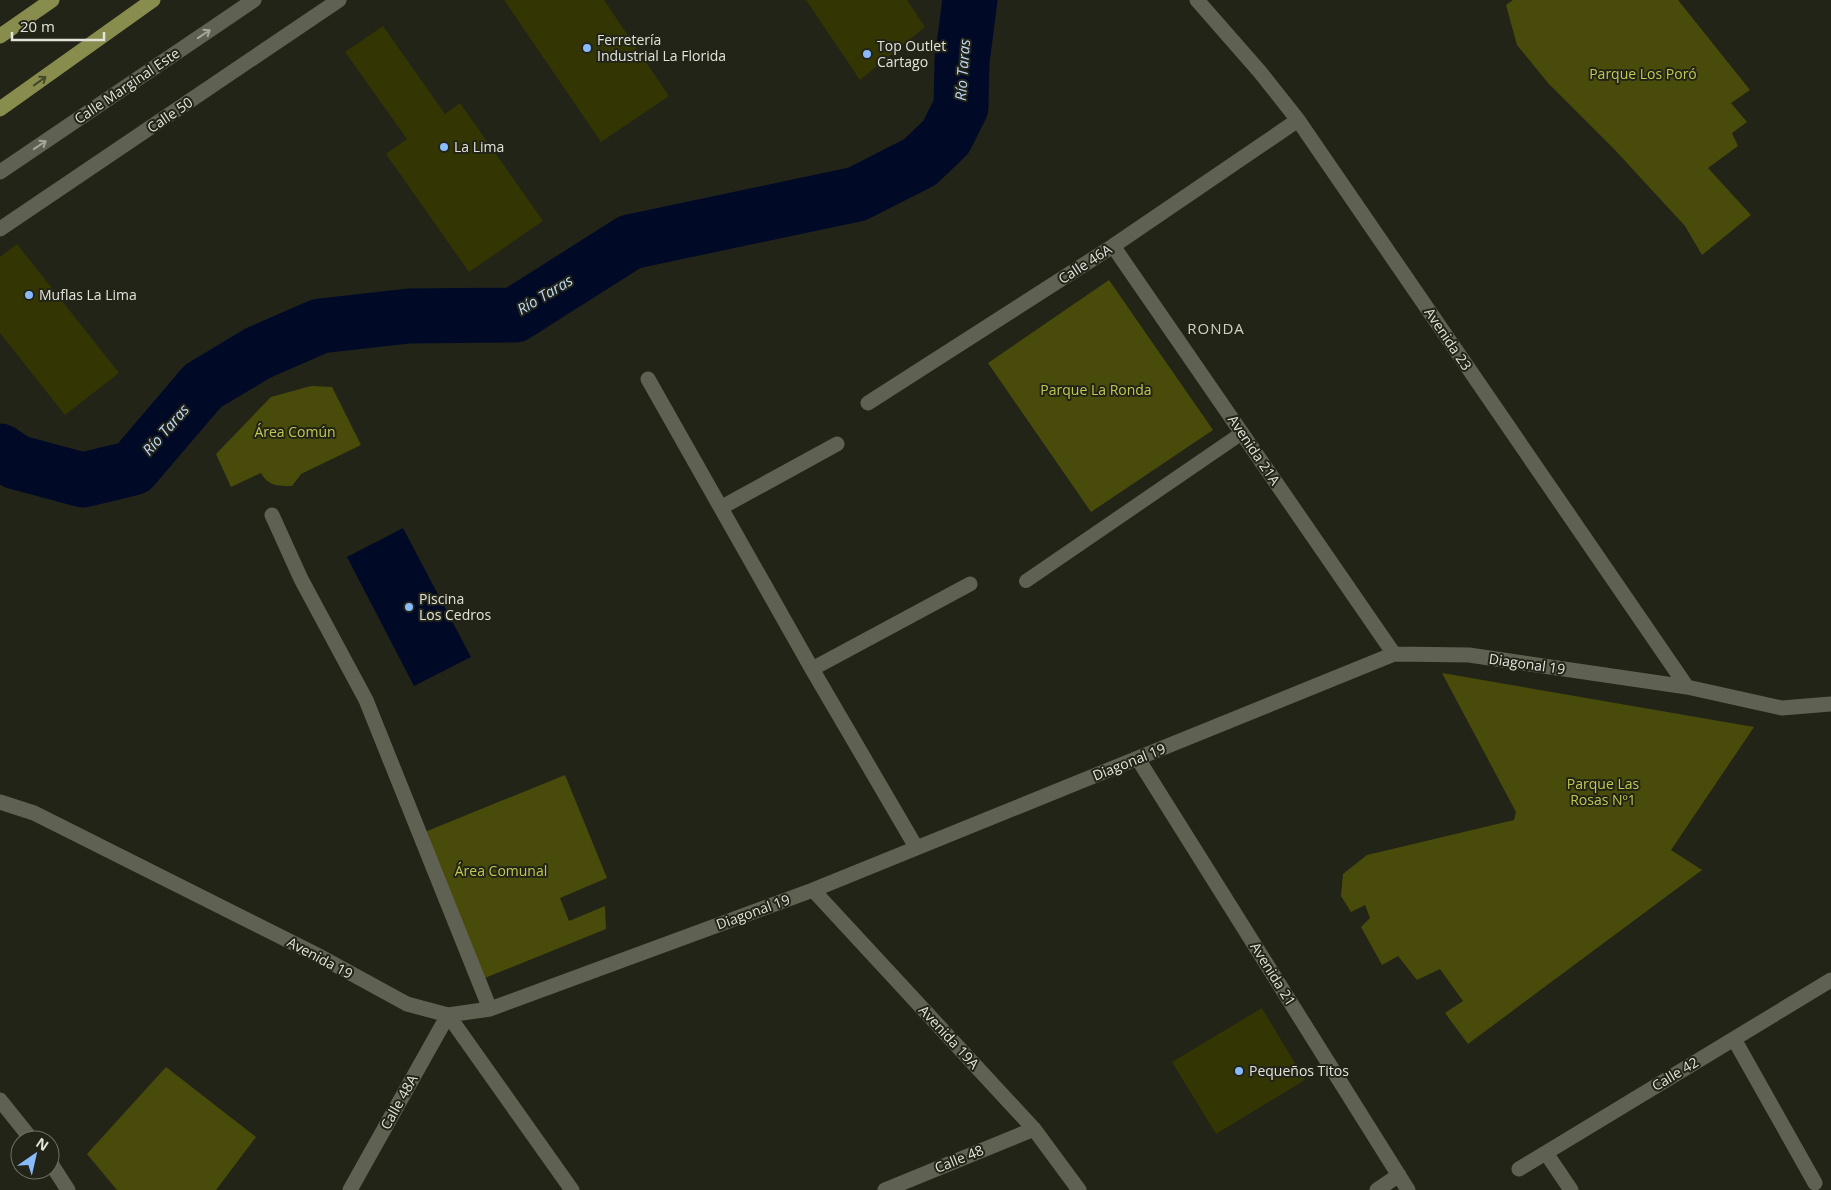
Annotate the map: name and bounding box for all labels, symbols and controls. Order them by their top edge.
scale bar [12,10,105,42]
text: 20 m [20,16,55,36]
one-way arrow [197,29,211,39]
place label: Ferretería Industrial La Florida [597,30,726,65]
place label: Top Outlet Cartago [877,36,946,71]
water label: Río Taras [950,38,974,101]
marker: Ferretería Industrial La Florida [581,42,593,54]
street label: Calle Marginal Este [70,43,183,128]
marker: Top Outlet Cartago [861,48,873,60]
park label: Parque Los Poró [1589,64,1697,83]
one-way arrow [32,76,46,86]
street label: Calle 50 [143,92,196,137]
place label: La Lima [454,137,504,156]
one-way arrow [33,140,47,150]
marker: La Lima [438,141,450,153]
street label: Calle 46A [1054,239,1115,288]
water label: Río Taras [513,269,576,319]
place label: Muflas La Lima [39,285,137,304]
marker: Muflas La Lima [23,289,35,301]
street label: Avenida 23 [1420,304,1476,374]
district label: RONDA [1187,318,1245,338]
park label: Parque La Ronda [1040,380,1152,399]
water label: Río Taras [138,399,193,459]
street label: Avenida 21A [1224,411,1285,489]
park label: Área Común [254,422,336,441]
place label: Piscina Los Cedros [419,589,491,624]
marker: Piscina Los Cedros [403,601,415,613]
street label: Diagonal 19 [1488,649,1567,678]
street label: Diagonal 19 [1090,738,1168,785]
park label: Parque Las Rosas Nº1 [1567,774,1639,809]
park label: Área Comunal [455,861,547,880]
street label: Diagonal 19 [713,889,792,934]
street label: Avenida 19 [284,932,356,983]
street label: Avenida 21 [1246,938,1301,1009]
street label: Avenida 19A [915,1001,984,1073]
street label: Calle 42 [1648,1052,1702,1095]
place label: Pequeños Titos [1249,1061,1349,1080]
marker: Pequeños Titos [1233,1065,1245,1077]
street label: Calle 48A [376,1071,421,1133]
north arrow [10,1130,60,1180]
text: N [33,1133,53,1155]
street label: Calle 48 [932,1140,986,1177]

